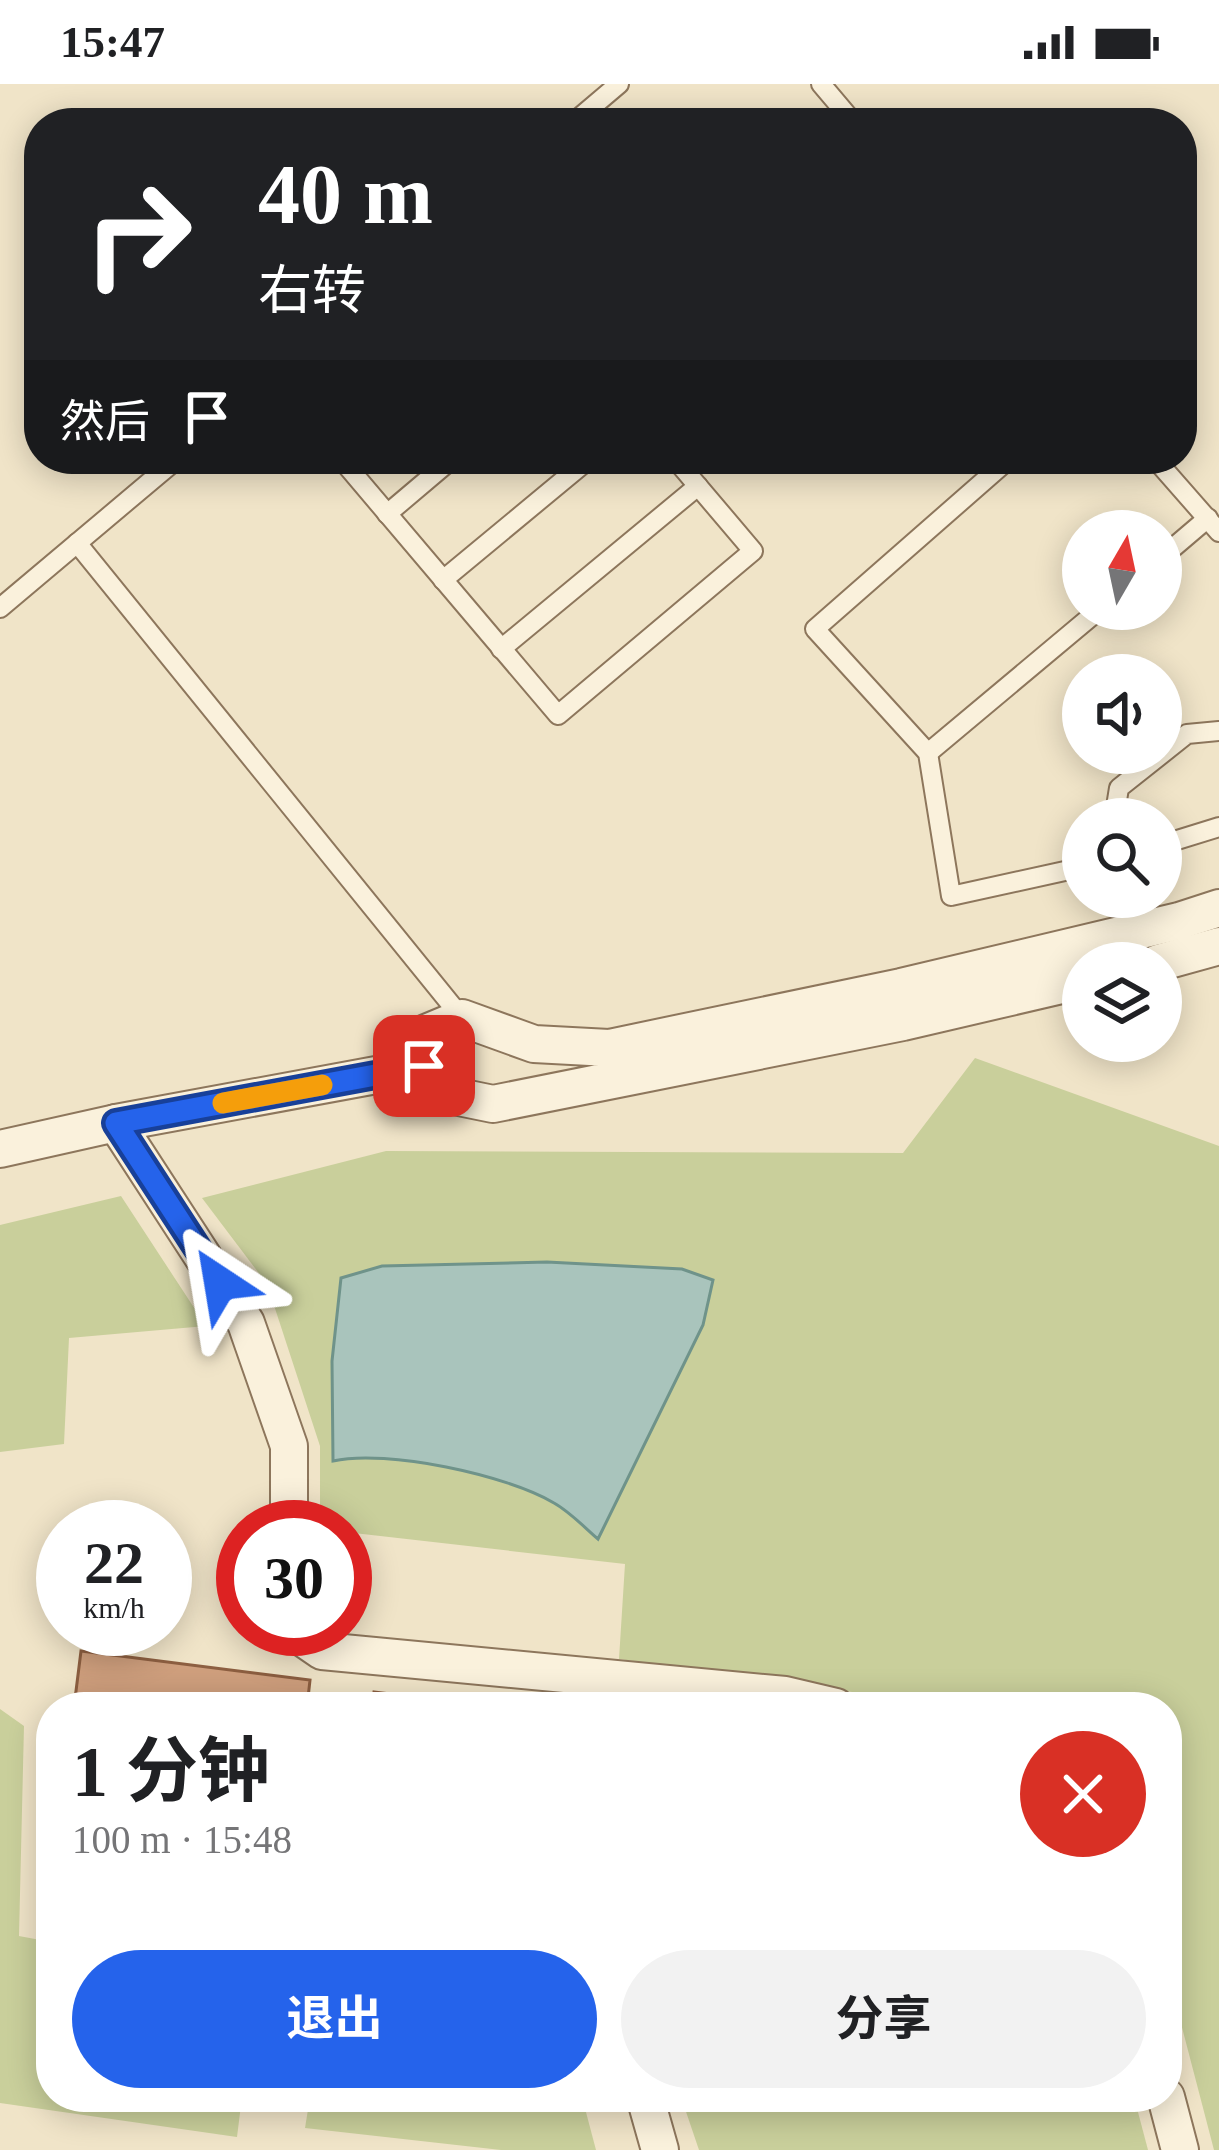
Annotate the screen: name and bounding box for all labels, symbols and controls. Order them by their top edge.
text: 15:47 [60,17,165,67]
text: 40 m [258,148,433,241]
icon: right [60,156,216,312]
text: 右转 [258,261,366,321]
icon: arrive [174,384,240,450]
text: 然后 [60,397,150,447]
north arrow [1062,510,1182,630]
map controls [1062,510,1182,1062]
button: sound [1062,654,1182,774]
button: search [1062,798,1182,918]
button: layers [1062,942,1182,1062]
pin [373,1015,475,1117]
icon: arrive [391,1033,457,1099]
position arrow [157,1220,283,1346]
speed limit sign: 30 [216,1500,372,1656]
text: 22 [84,1530,144,1596]
text: km/h [83,1591,145,1624]
button: close [1020,1731,1146,1857]
text: 1 分钟 [72,1732,270,1812]
text: 100 m · 15:48 [72,1818,292,1861]
button: 退出 [72,1950,597,2088]
button: 分享 [621,1950,1146,2088]

